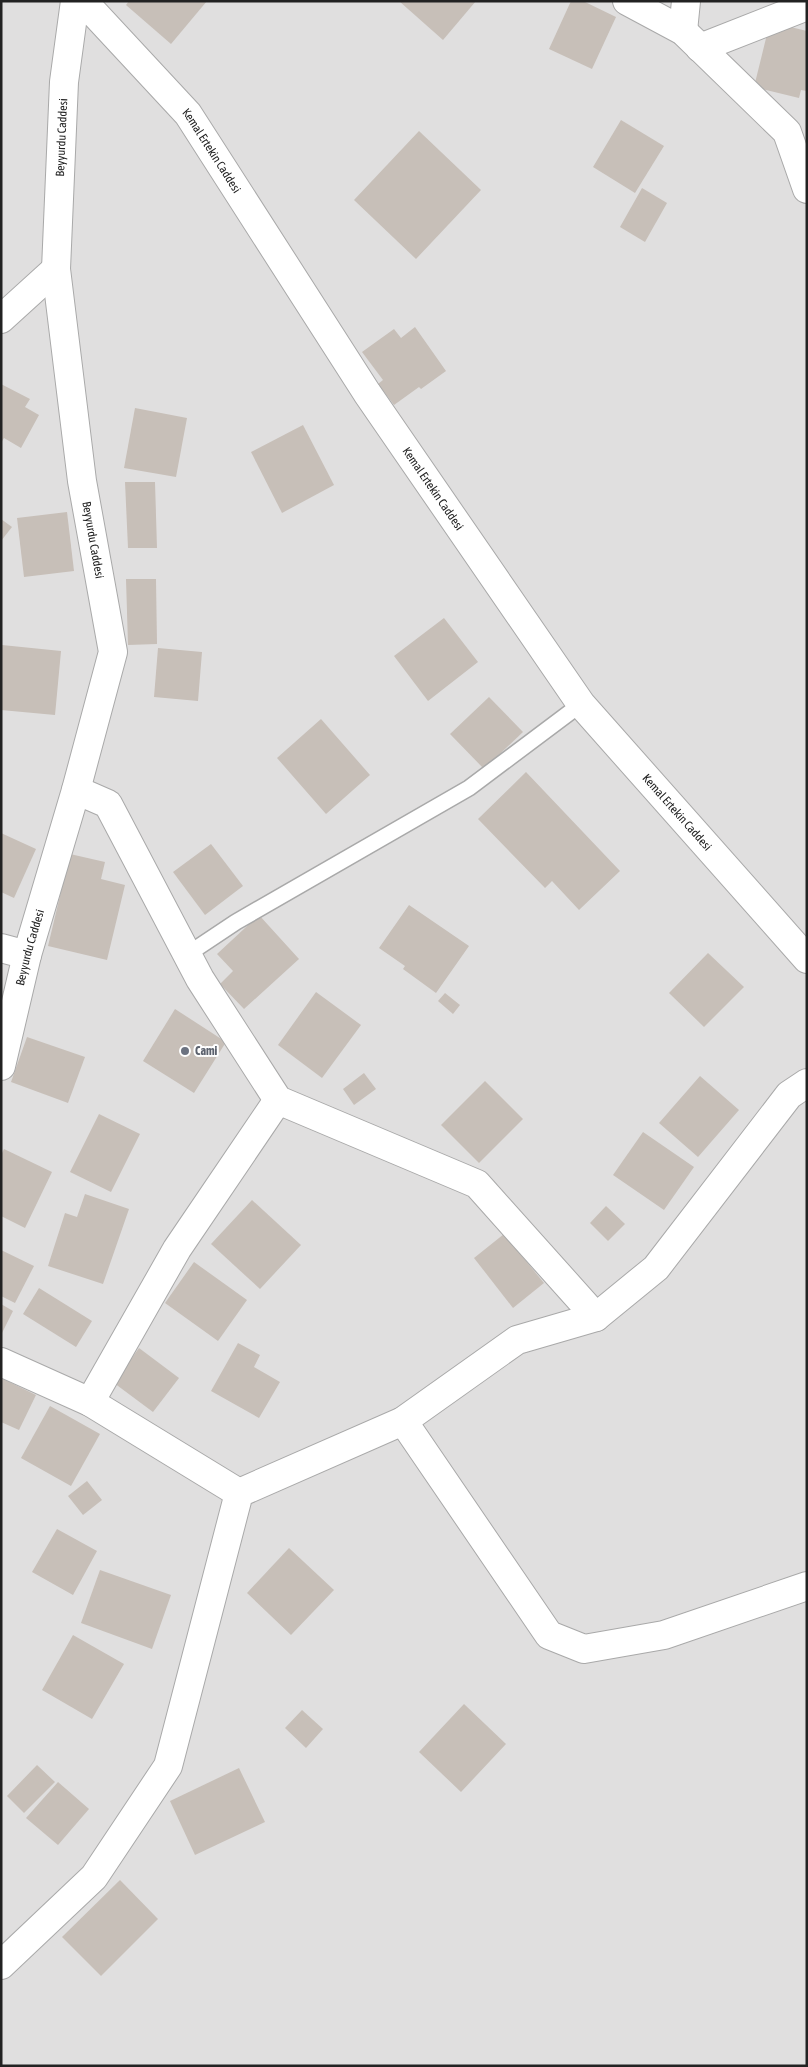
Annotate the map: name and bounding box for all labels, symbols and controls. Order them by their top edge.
street label: Beyyurdu Caddesi [53,98,70,177]
street label: Kemal Ertekin Caddesi [179,106,244,196]
street label: Kemal Ertekin Caddesi [399,445,466,533]
street label: Beyyurdu Caddesi [79,500,107,580]
street label: Kemal Ertekin Caddesi [639,771,715,853]
street label: Beyyurdu Caddesi [13,908,47,987]
place label: Cami [195,1044,218,1058]
marker: Cami [179,1045,191,1057]

